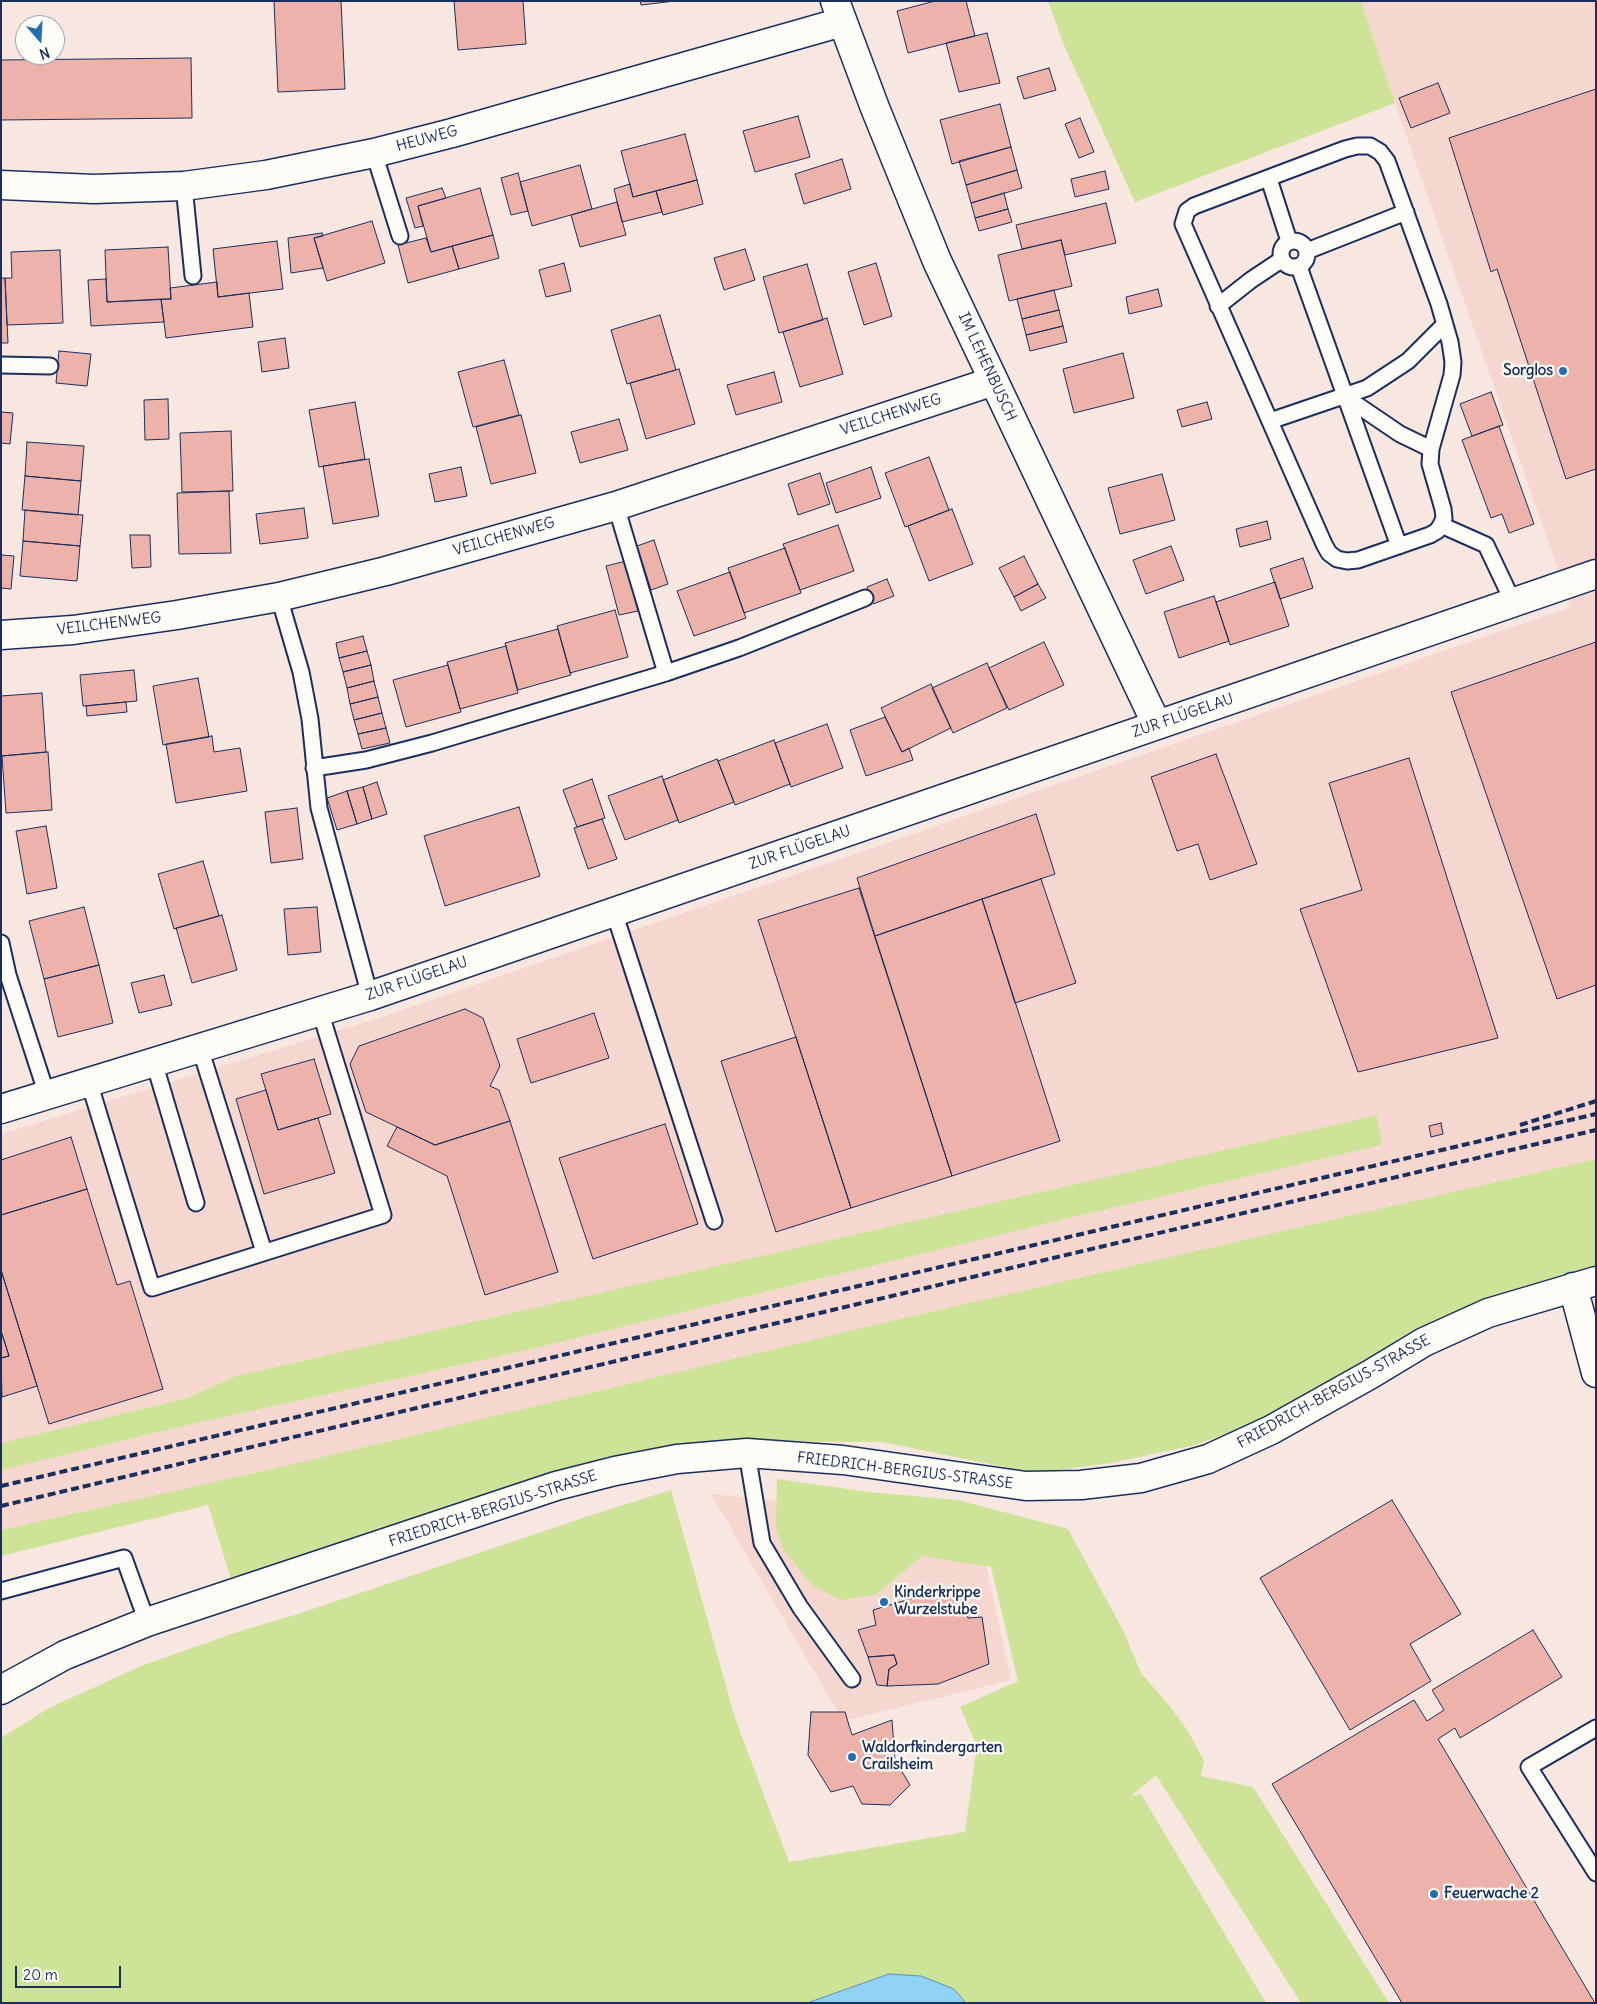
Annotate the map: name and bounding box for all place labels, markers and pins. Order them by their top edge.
place label: Sorglos [1503,362,1553,380]
marker: Sorglos [1557,365,1569,377]
place label: Kinderkrippe Wurzelstube [894,1584,981,1619]
marker: Kinderkrippe Wurzelstube [878,1596,890,1608]
place label: Waldorfkindergarten Crailsheim [862,1739,1003,1774]
marker: Waldorfkindergarten Crailsheim [846,1751,858,1763]
place label: Feuerwache 2 [1444,1885,1539,1903]
marker: Feuerwache 2 [1428,1888,1440,1900]

